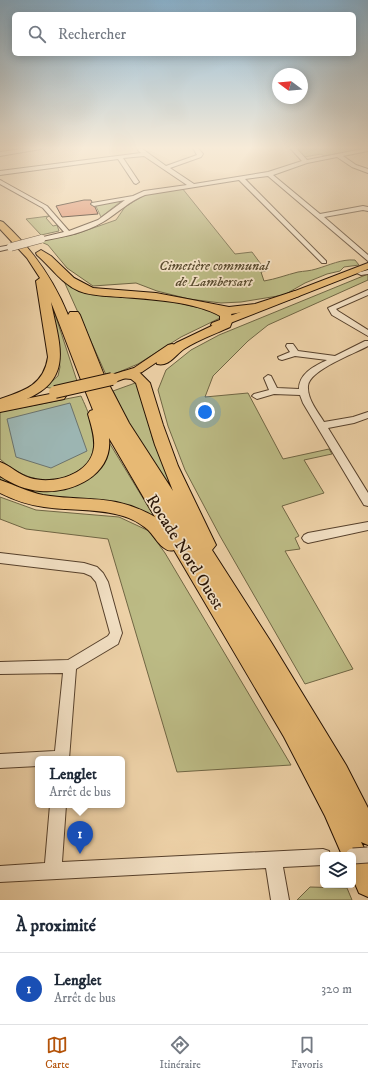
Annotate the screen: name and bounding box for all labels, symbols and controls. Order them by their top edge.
search box [12,12,356,56]
icon: search [26,23,48,45]
text: Rechercher [58,25,126,44]
north arrow [272,68,308,104]
park label: Cimetière communal de Lambersart [159,257,270,291]
your location [195,402,215,422]
street label: Rocade Nord Ouest [141,490,230,614]
popup [35,756,125,808]
text: Lenglet [49,765,97,784]
text: Arrêt de bus [49,784,111,800]
pin: 1 [67,821,93,854]
map controls [320,852,356,888]
button: layers [320,852,356,888]
text: À proximité [16,915,96,937]
text: Lenglet [54,971,102,990]
text: 1 [27,981,31,997]
text: 320 m [321,981,352,997]
text: Arrêt de bus [54,990,116,1006]
tab: Carte [45,1034,69,1072]
tab: Itinéraire [160,1034,201,1072]
tab: Favoris [291,1034,323,1072]

